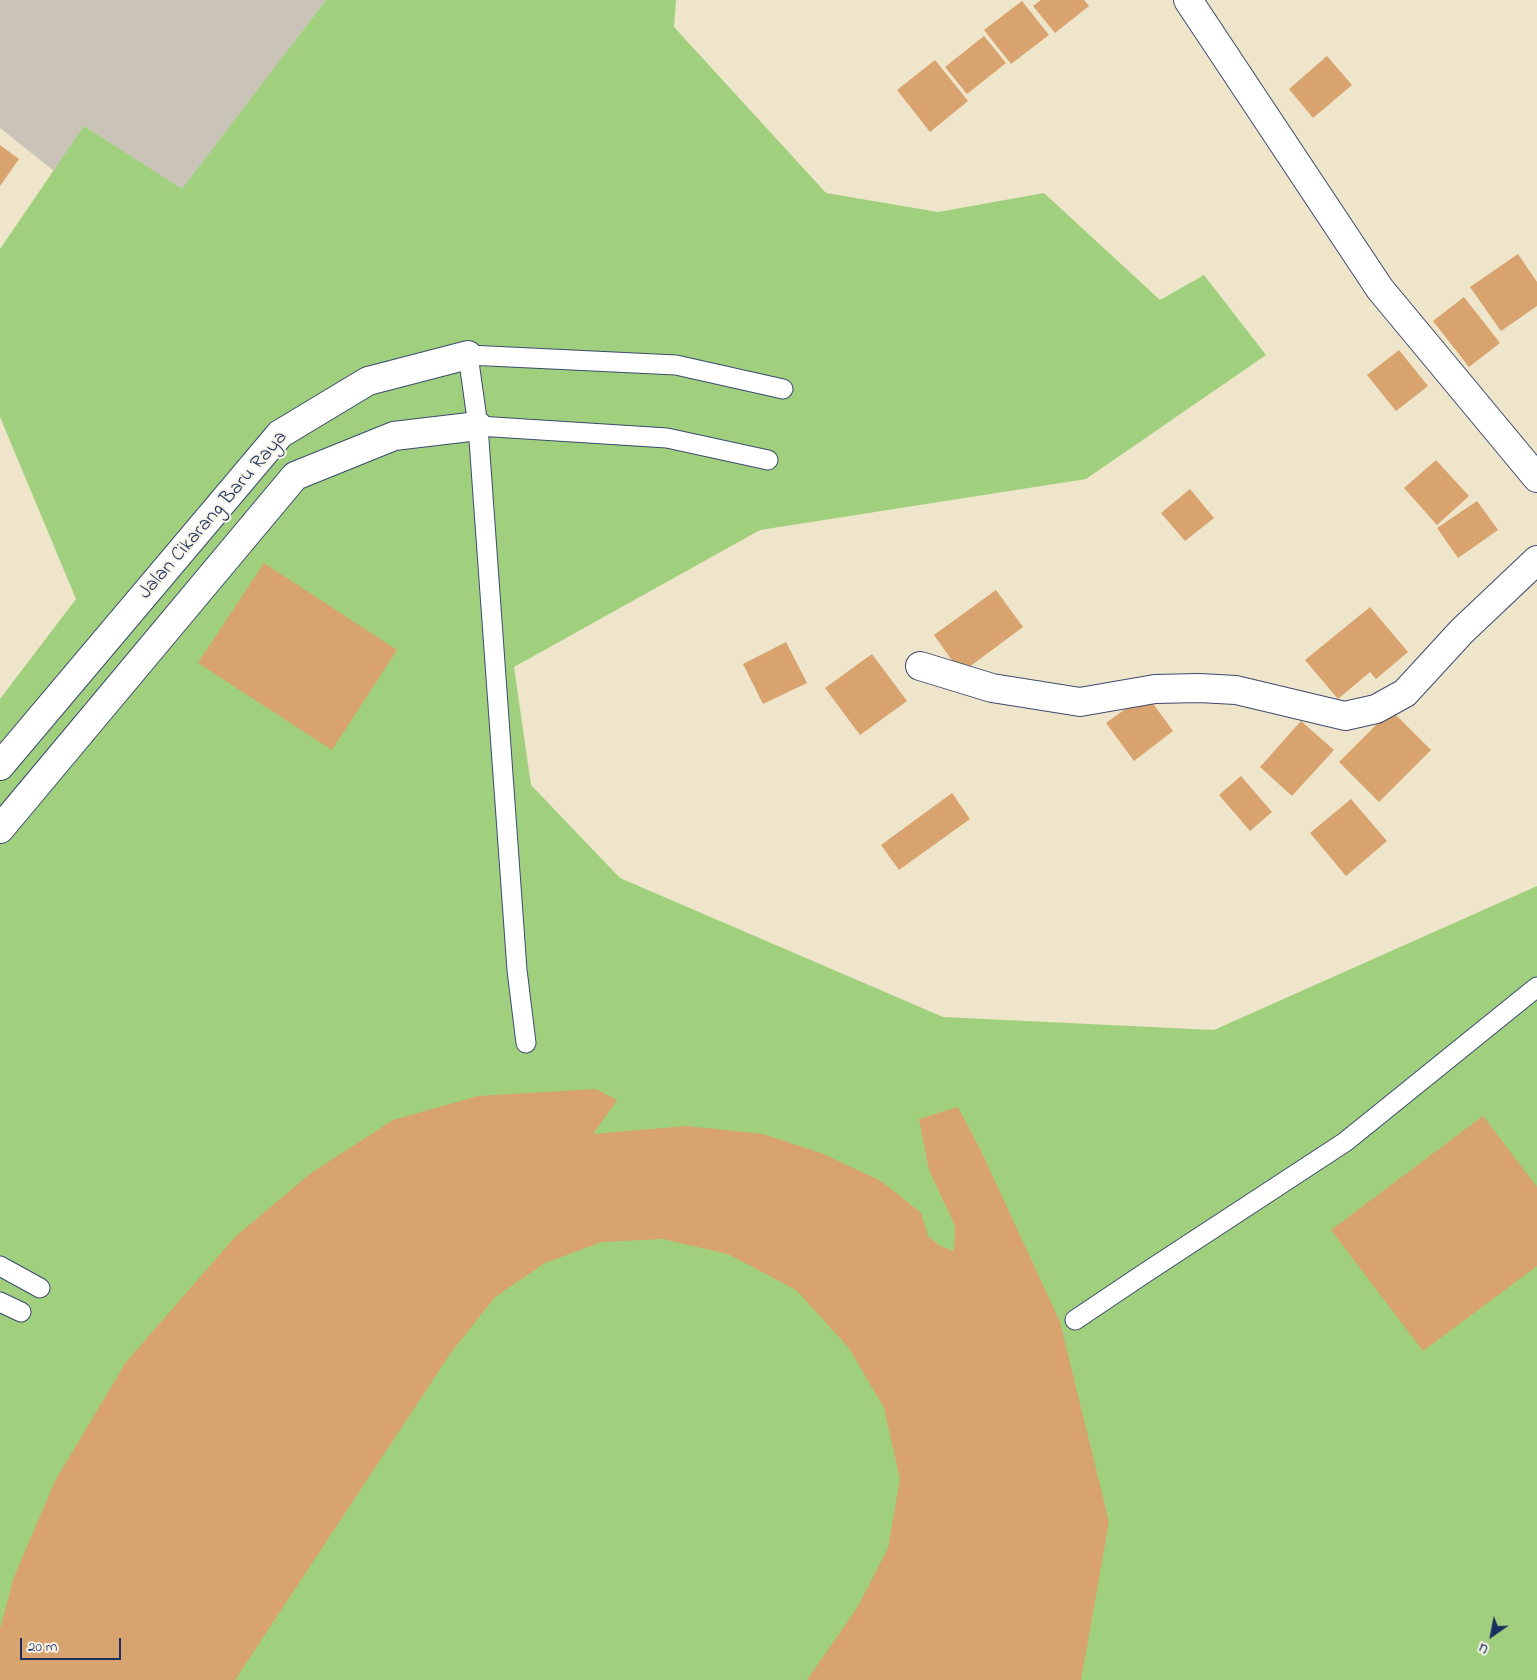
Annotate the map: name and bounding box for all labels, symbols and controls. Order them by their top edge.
street label: Jalan Cikarang Baru Raya [134,427,294,605]
north arrow [1467,1610,1517,1660]
scale bar [22,1628,124,1660]
text: 20 m [28,1636,57,1658]
text: U [1474,1637,1493,1659]

